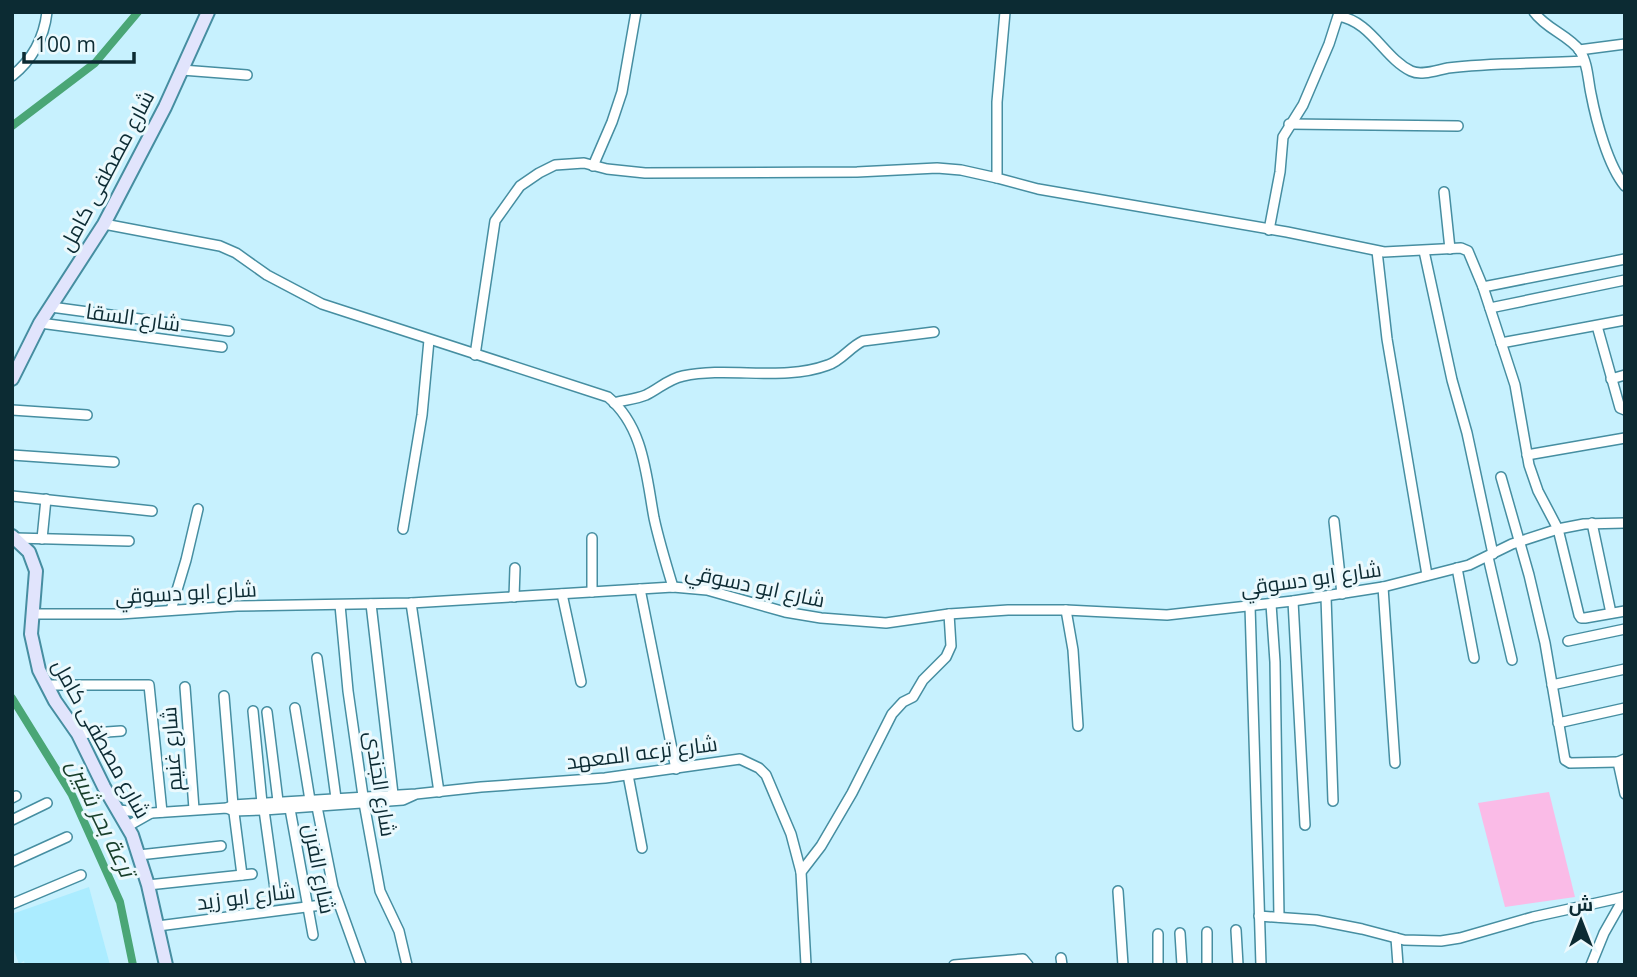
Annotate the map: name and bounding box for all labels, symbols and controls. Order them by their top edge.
scale bar [24,21,135,65]
text: 100 m [35,30,96,58]
street label: شارع مصطفى كامل [52,85,161,256]
street label: شارع السقا [84,297,182,338]
street label: شارع ابو دسوقي [1239,554,1383,605]
street label: شارع ابو دسوقي [682,557,827,616]
street label: شارع ابو دسوقي [114,574,258,613]
street label: شارع مصطفى كامل [46,654,157,824]
street label: شارع غنيم [154,706,189,792]
street label: شارع الجندى [358,729,403,839]
street label: شارع ترعه المعهد [565,729,719,776]
water label: ترعة بحر شبين [60,753,146,885]
street label: شارع الفرن [297,821,342,916]
street label: شارع ابو زيد [195,876,297,917]
north arrow [1546,886,1616,956]
text: ش [1569,891,1593,917]

